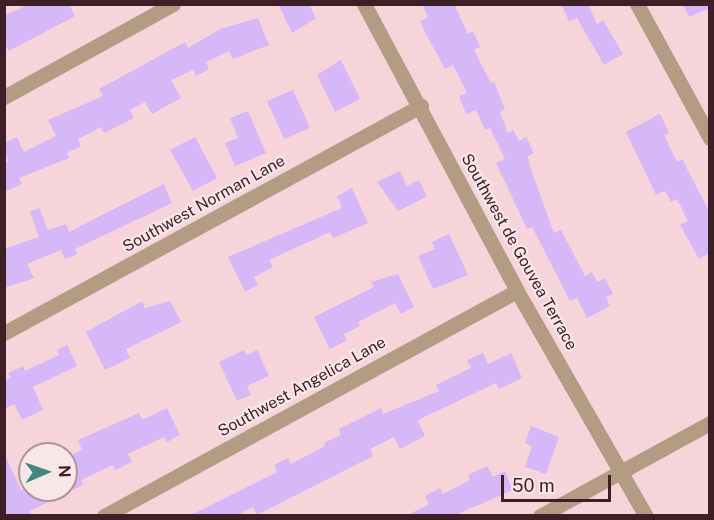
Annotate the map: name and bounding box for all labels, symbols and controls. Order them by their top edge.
street label: Southwest de Gouvea Terrace [457,150,581,354]
street label: Southwest Norman Lane [119,151,289,257]
street label: Southwest Angelica Lane [215,333,389,441]
north arrow [18,442,78,502]
scale bar [504,463,614,501]
text: N [55,465,74,478]
text: 50 m [512,475,555,496]

